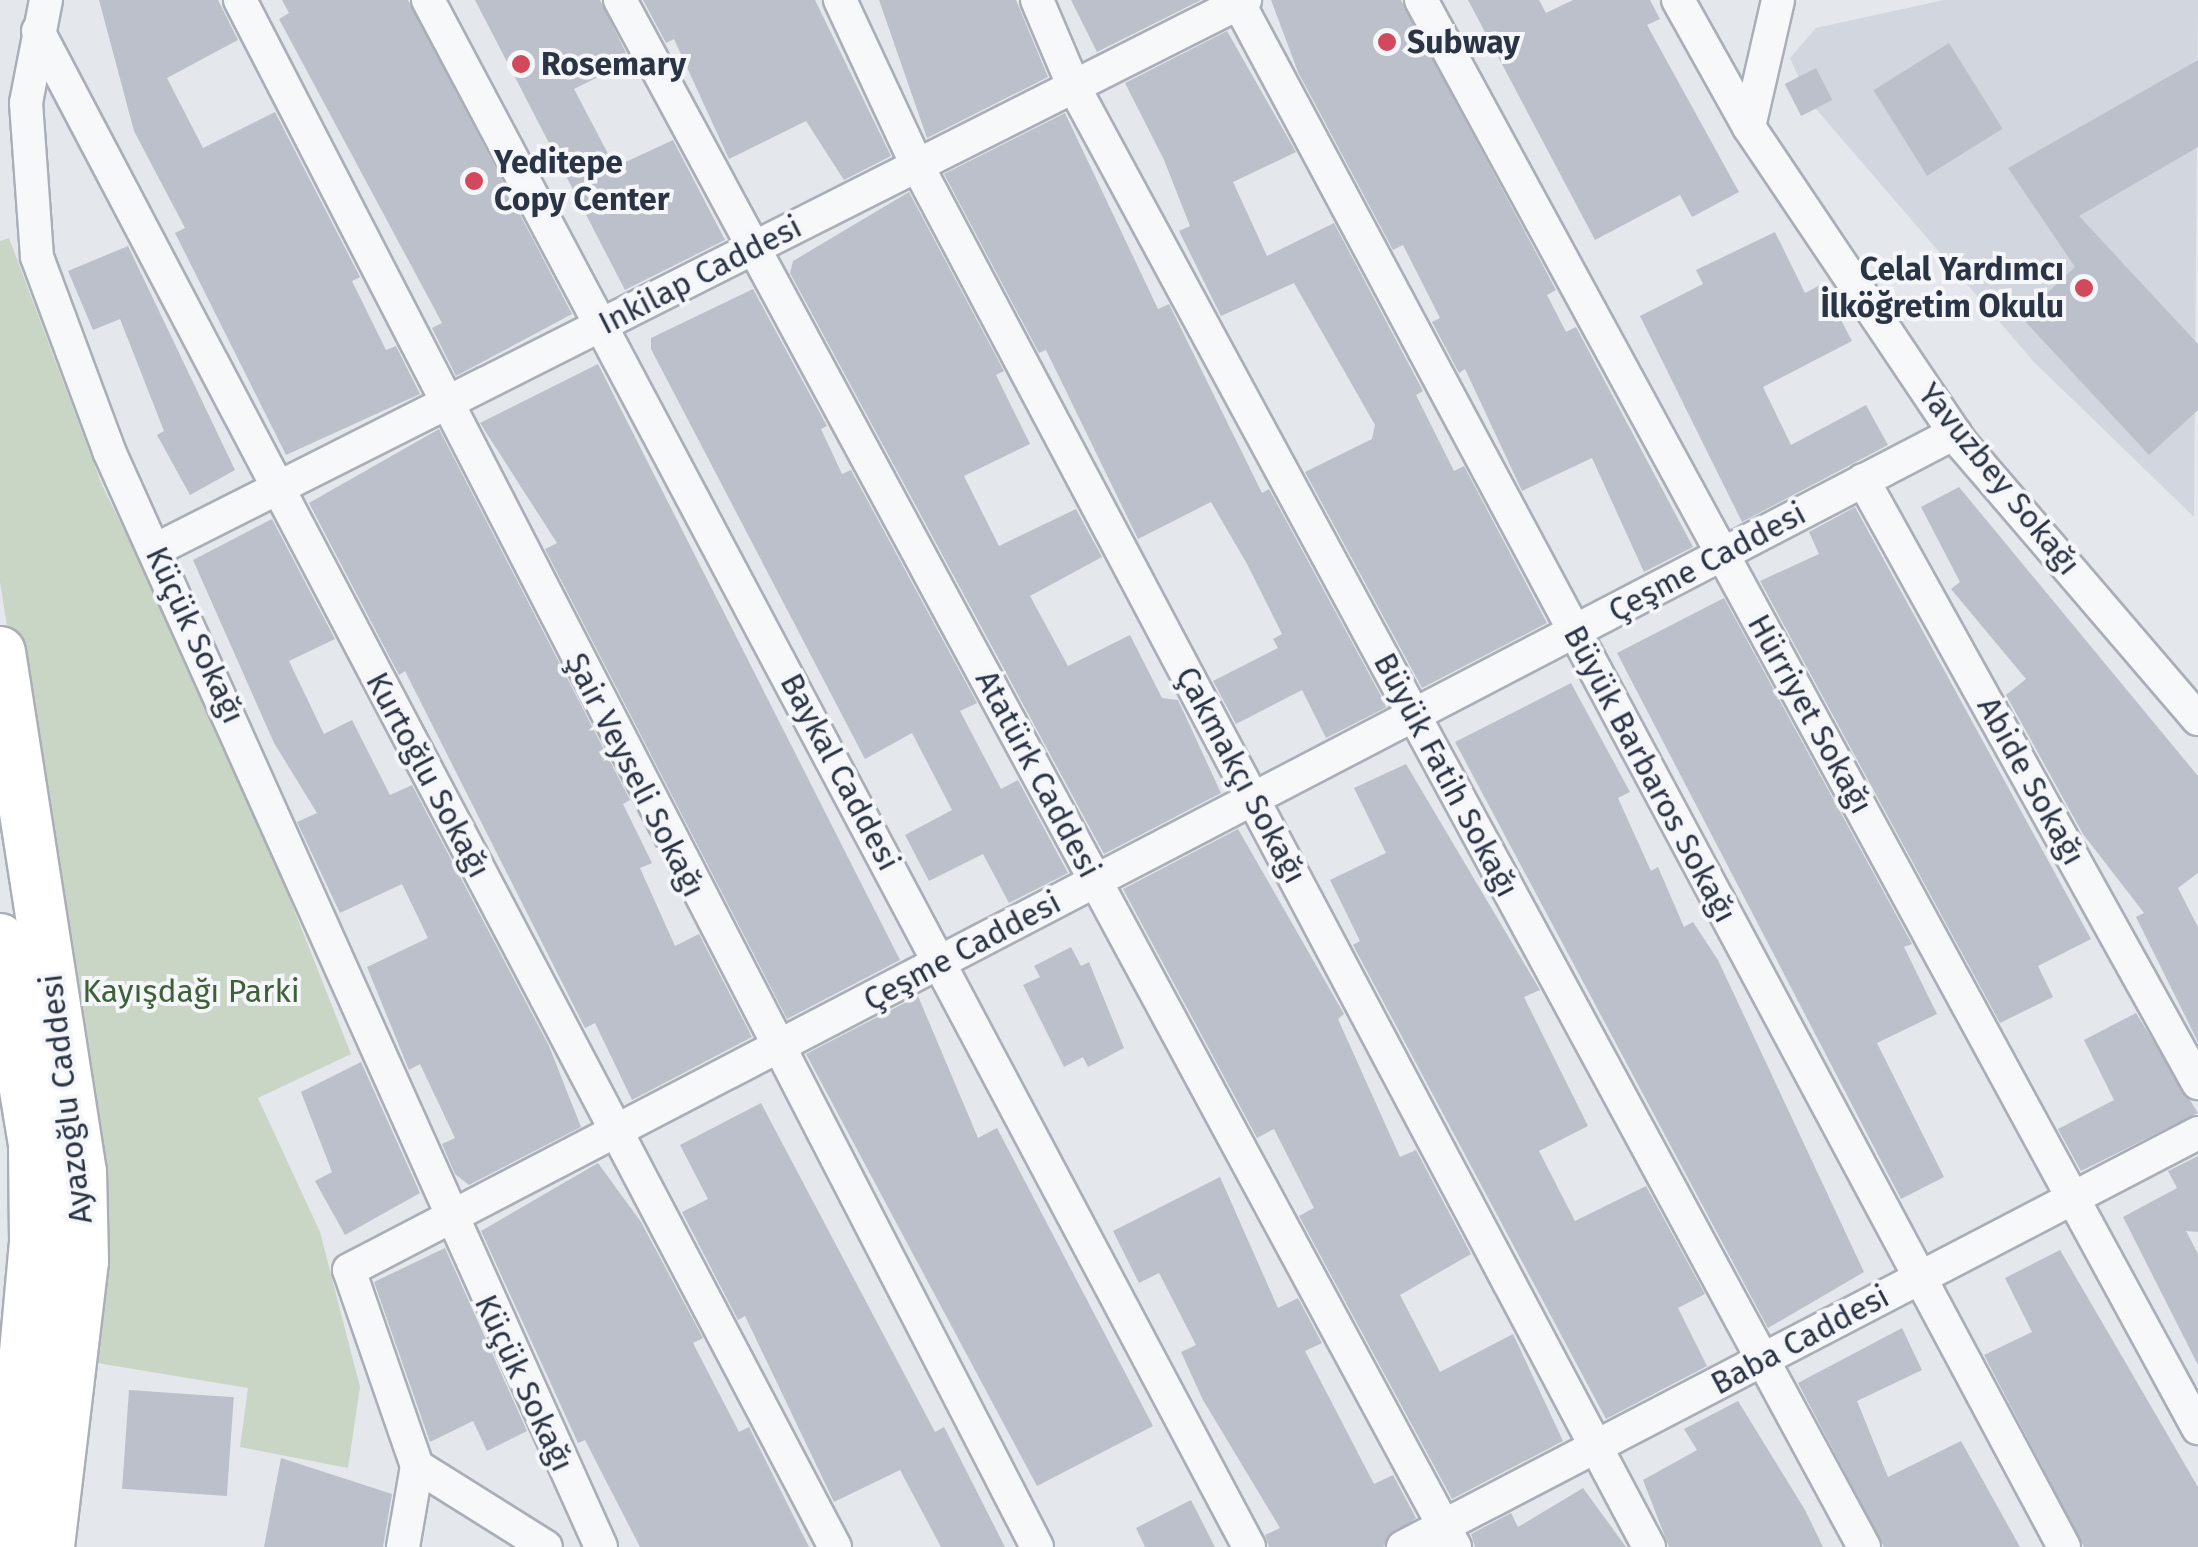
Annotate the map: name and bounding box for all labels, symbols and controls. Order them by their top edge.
place label: Subway [1407,23,1520,61]
marker: Subway [1376,31,1398,53]
place label: Rosemary [541,45,686,83]
marker: Rosemary [510,53,532,75]
place label: Yeditepe Copy Center [494,144,670,219]
marker: Yeditepe Copy Center [463,170,485,192]
street label: Inkilap Caddesi [592,207,808,343]
place label: Celal Yardımcı İlköğretim Okulu [1820,251,2064,326]
marker: Celal Yardımcı İlköğretim Okulu [2073,277,2095,299]
street label: Yavuzbey Sokağı [1910,375,2088,583]
street label: Çeşme Caddesi [1602,494,1812,630]
street label: Küçük Sokağı [137,541,253,729]
street label: Hürriyet Sokağı [1739,608,1881,820]
street label: Büyük Barbaros Sokağı [1555,619,1745,929]
street label: Büyük Fatih Sokağı [1365,646,1527,904]
street label: Şair Veyseli Sokağı [557,647,713,903]
street label: Çakmakçı Sokağı [1168,660,1314,890]
street label: Atatürk Caddesi [967,664,1109,884]
street label: Kurtoğlu Sokağı [358,666,498,884]
street label: Baykal Caddesi [772,667,908,877]
street label: Abide Sokağı [1969,690,2093,872]
street label: Çeşme Caddesi [857,883,1067,1019]
street label: Ayazoğlu Caddesi [32,972,100,1226]
park label: Kayışdağı Parki [82,972,300,1010]
street label: Baba Caddesi [1704,1277,1896,1403]
street label: Küçük Sokağı [466,1289,582,1477]

